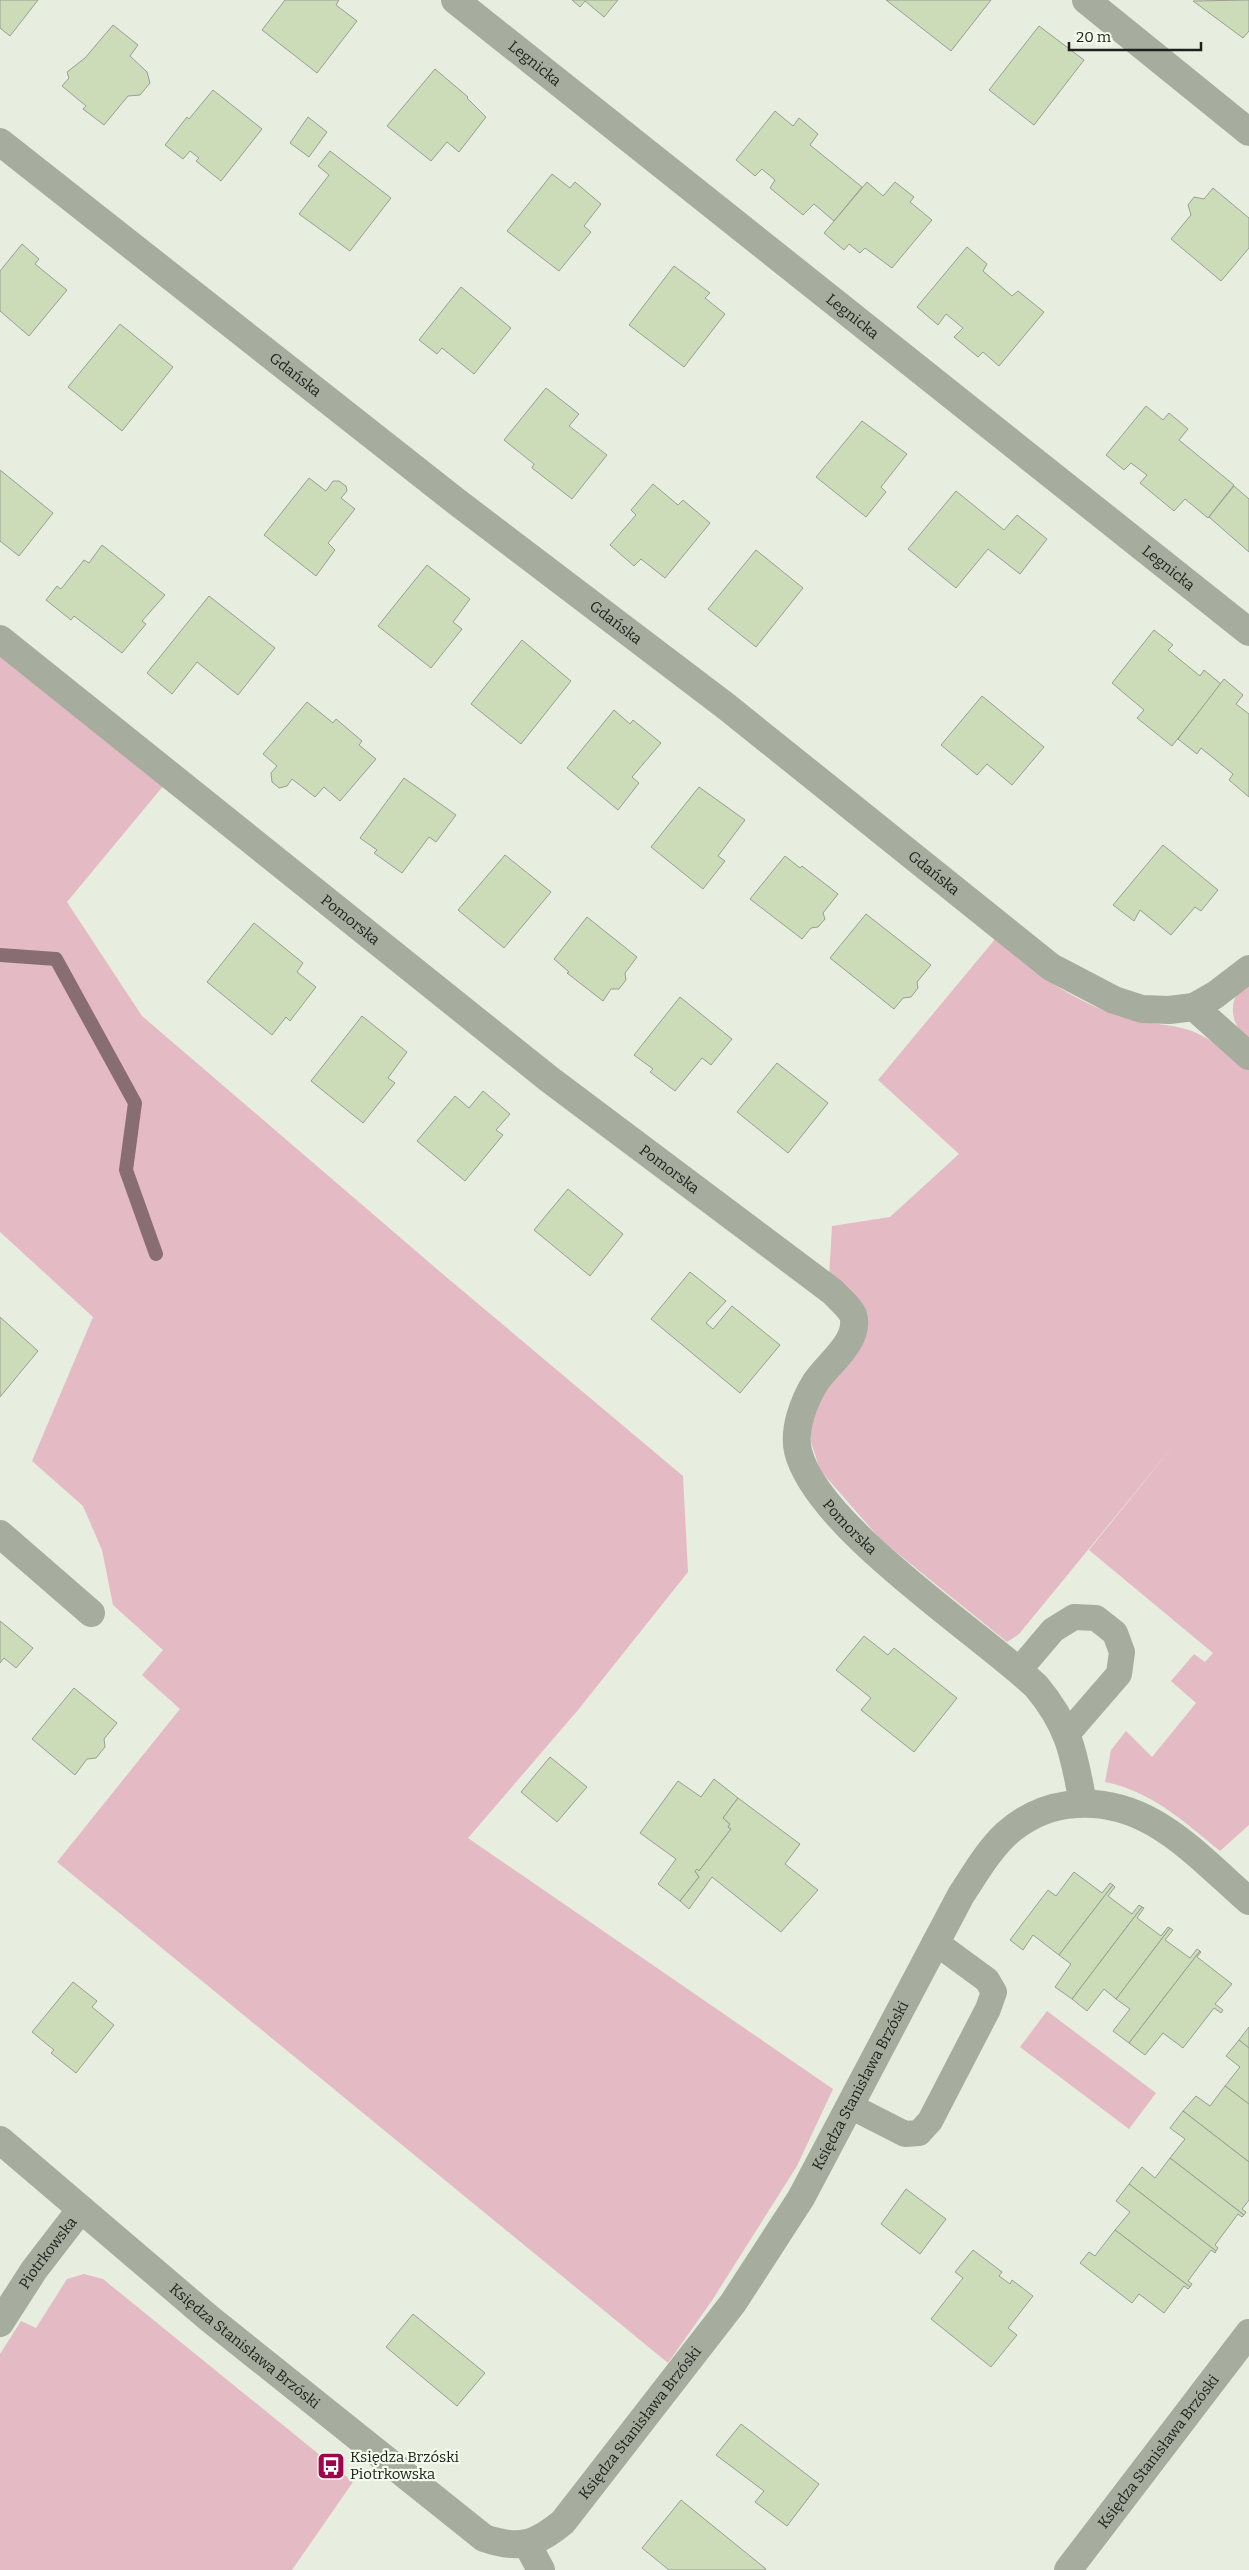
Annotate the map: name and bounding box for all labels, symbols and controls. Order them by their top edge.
scale bar [1069,20,1202,52]
text: 20 m [1076,28,1112,46]
street label: Legnicka [505,37,565,90]
street label: Legnicka [823,290,882,343]
street label: Gdańska [266,349,325,401]
street label: Legnicka [1139,542,1199,594]
street label: Gdańska [586,597,645,648]
street label: Gdańska [904,847,963,899]
street label: Pomorska [317,891,383,949]
street label: Pomorska [636,1141,703,1198]
street label: Pomorska [819,1496,881,1559]
street label: Księdza Stanisława Brzóski [808,1998,913,2173]
street label: Piotrkowska [15,2213,81,2292]
street label: Księdza Stanisława Brzóski [166,2280,324,2413]
street label: Księdza Stanisława Brzóski [575,2343,705,2503]
street label: Księdza Stanisława Brzóski [1094,2371,1223,2532]
place label: Księdza Brzóski Piotrkowska [350,2448,459,2483]
bus stop icon: Księdza Brzóski Piotrkowska [316,2451,346,2481]

